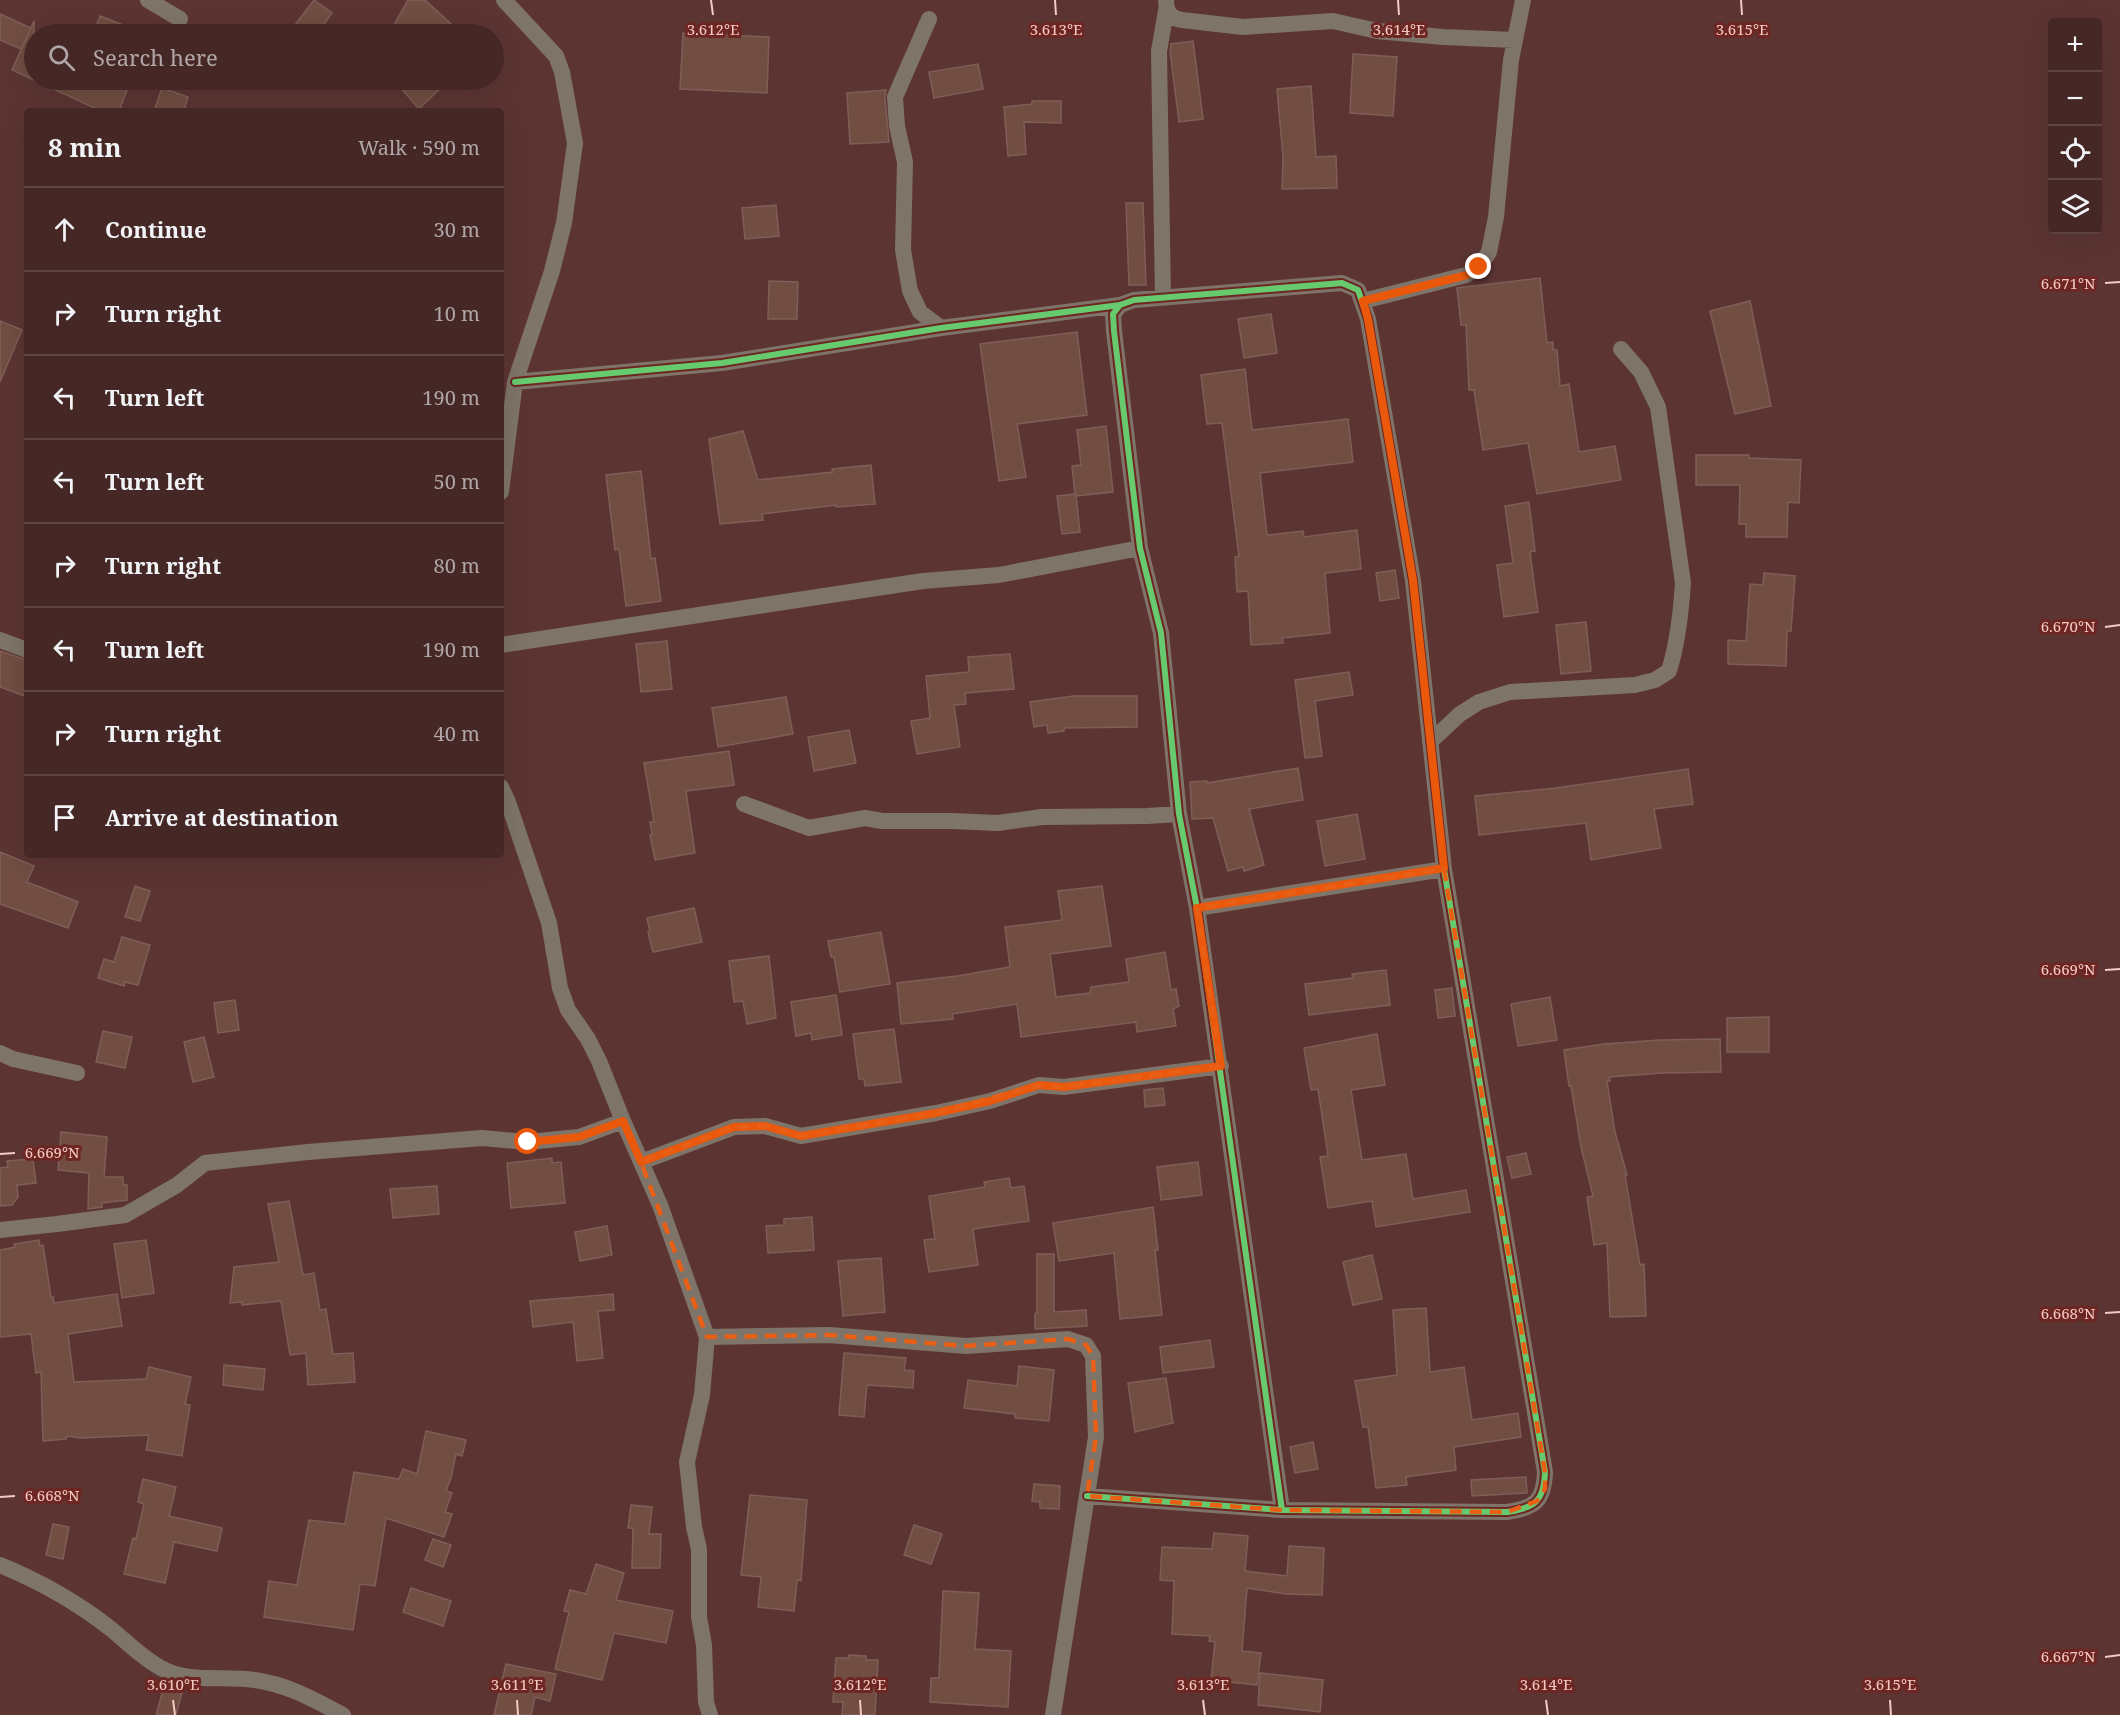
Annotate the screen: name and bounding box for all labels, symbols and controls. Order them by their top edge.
map controls [2048,18,2102,234]
button: + [2048,18,2102,72]
text: 3.612°E [687,19,739,39]
text: 3.613°E [1030,19,1082,39]
text: 3.614°E [1373,19,1425,39]
text: 3.615°E [1716,19,1768,39]
search box [24,24,504,90]
icon: search [45,41,78,74]
text: Search here [93,42,218,72]
button: − [2048,72,2102,126]
button: locate [2048,126,2102,180]
text: 8 min [48,129,122,165]
text: Walk · 590 m [358,134,480,161]
button: layers [2048,180,2102,234]
icon: ahead [48,213,81,246]
text: Continue [105,214,207,244]
text: 30 m [434,216,480,243]
route end [1465,253,1491,279]
text: 6.671°N [2041,273,2096,293]
icon: right [48,297,81,330]
text: Turn right [105,298,221,328]
text: 10 m [434,300,480,327]
icon: left [48,381,81,414]
text: Turn left [105,382,204,412]
text: 190 m [422,384,480,411]
icon: left [48,465,81,498]
text: Turn left [105,466,204,496]
text: 50 m [434,468,480,495]
icon: right [48,549,81,582]
text: Turn right [105,550,221,580]
text: 80 m [434,552,480,579]
text: 6.670°N [2041,616,2096,636]
icon: left [48,633,81,666]
text: Turn left [105,634,204,664]
text: 190 m [422,636,480,663]
icon: right [48,717,81,750]
text: Turn right [105,718,221,748]
text: 40 m [434,720,480,747]
icon: arrive [48,801,81,834]
text: Arrive at destination [105,802,339,832]
text: 6.669°N [2041,959,2096,979]
route start [514,1128,540,1154]
text: 6.669°N [25,1142,80,1162]
text: 6.668°N [2041,1303,2096,1323]
text: 6.668°N [25,1485,80,1505]
text: 6.667°N [2041,1646,2096,1666]
text: 3.610°E [147,1674,199,1694]
text: 3.611°E [491,1674,543,1694]
text: 3.612°E [834,1674,886,1694]
text: 3.613°E [1177,1674,1229,1694]
text: 3.614°E [1520,1674,1572,1694]
text: 3.615°E [1864,1674,1916,1694]

